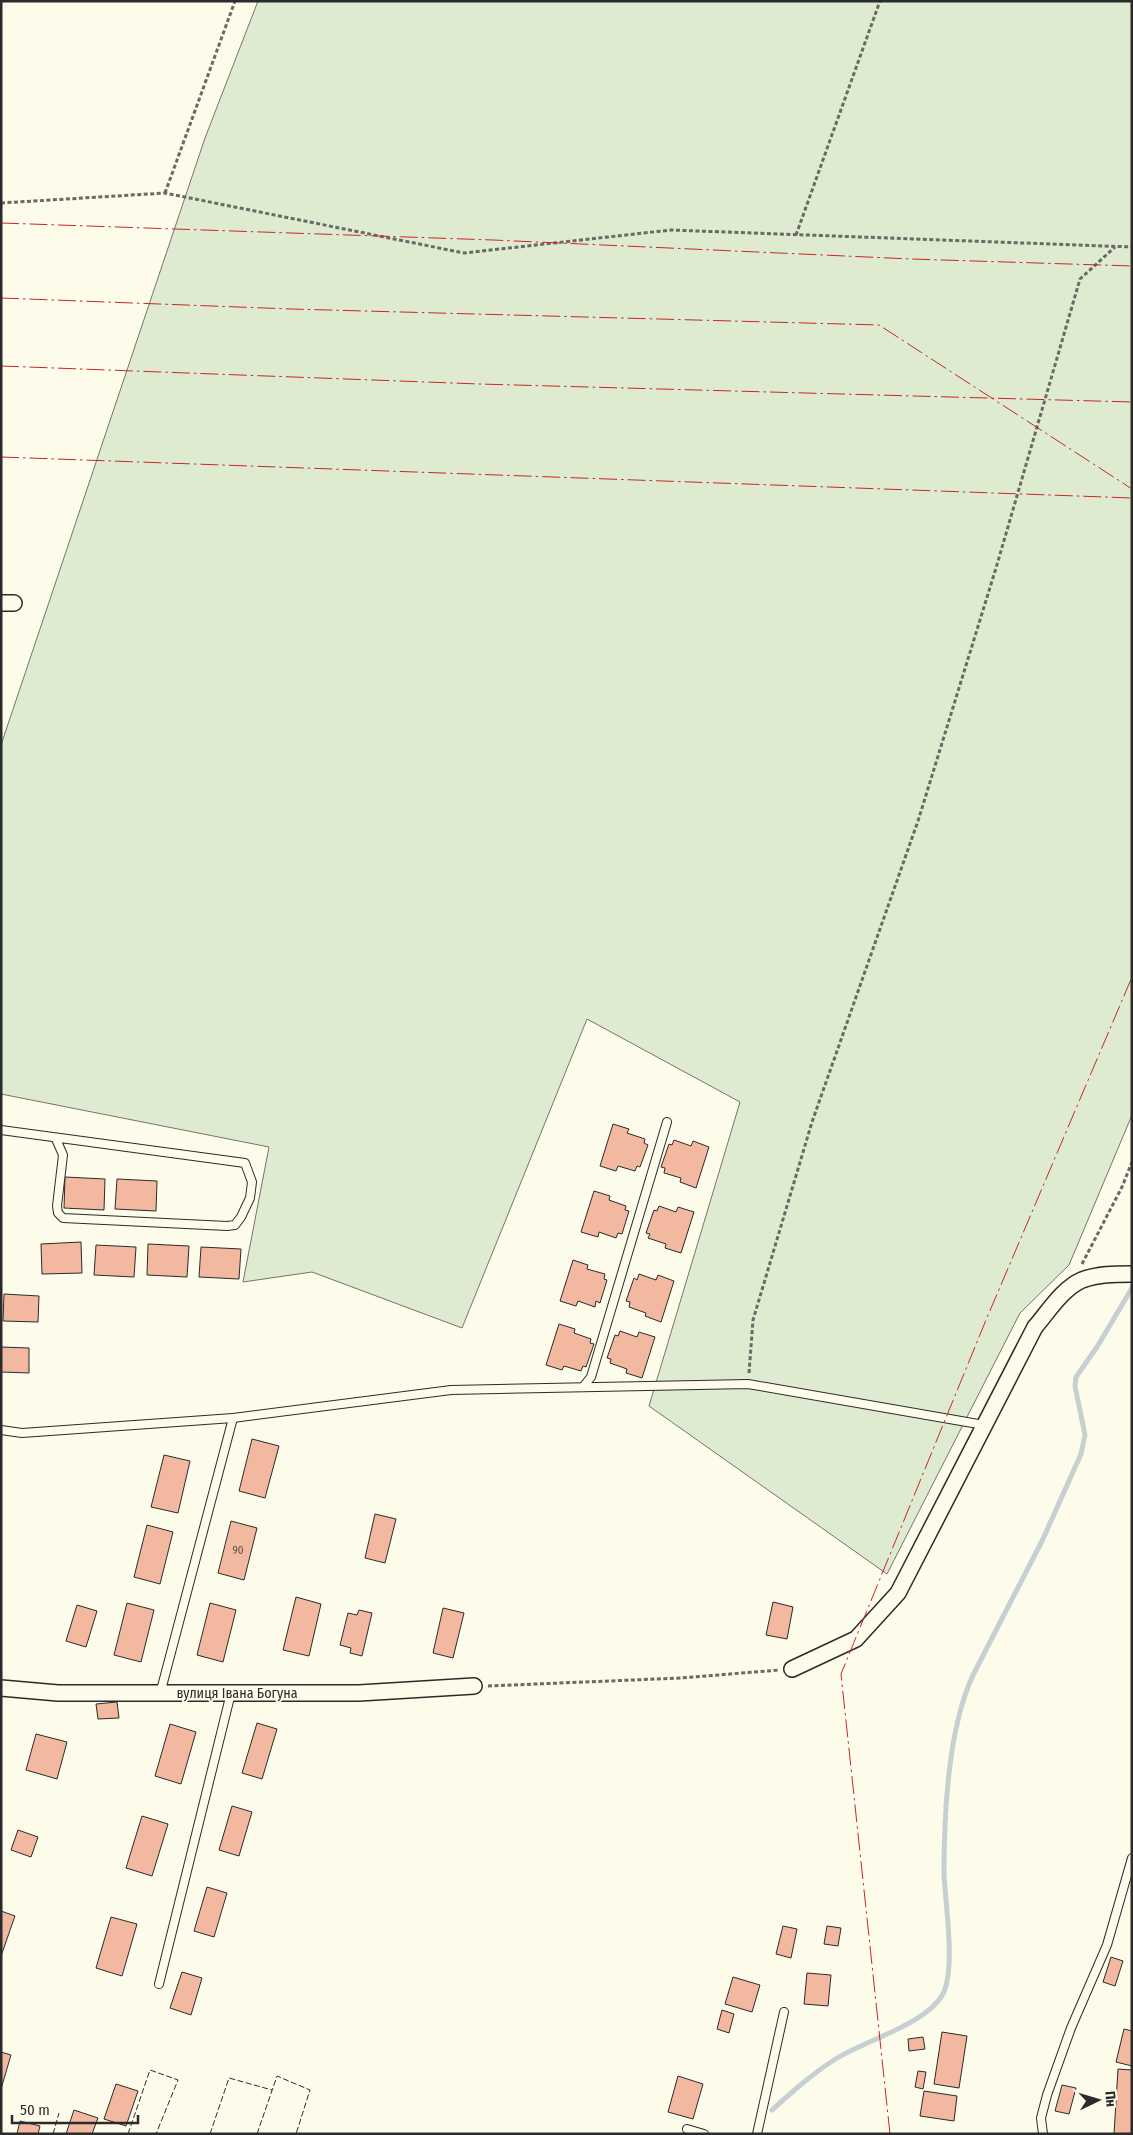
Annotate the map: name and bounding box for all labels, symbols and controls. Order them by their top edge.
house number: 90 [232,1544,244,1557]
street label: вулиця Івана Богуна [176,1685,298,1702]
north arrow [1073,2075,1123,2125]
text: Пн [1101,2090,1120,2108]
scale bar [12,2092,139,2124]
text: 50 m [20,2101,50,2119]

